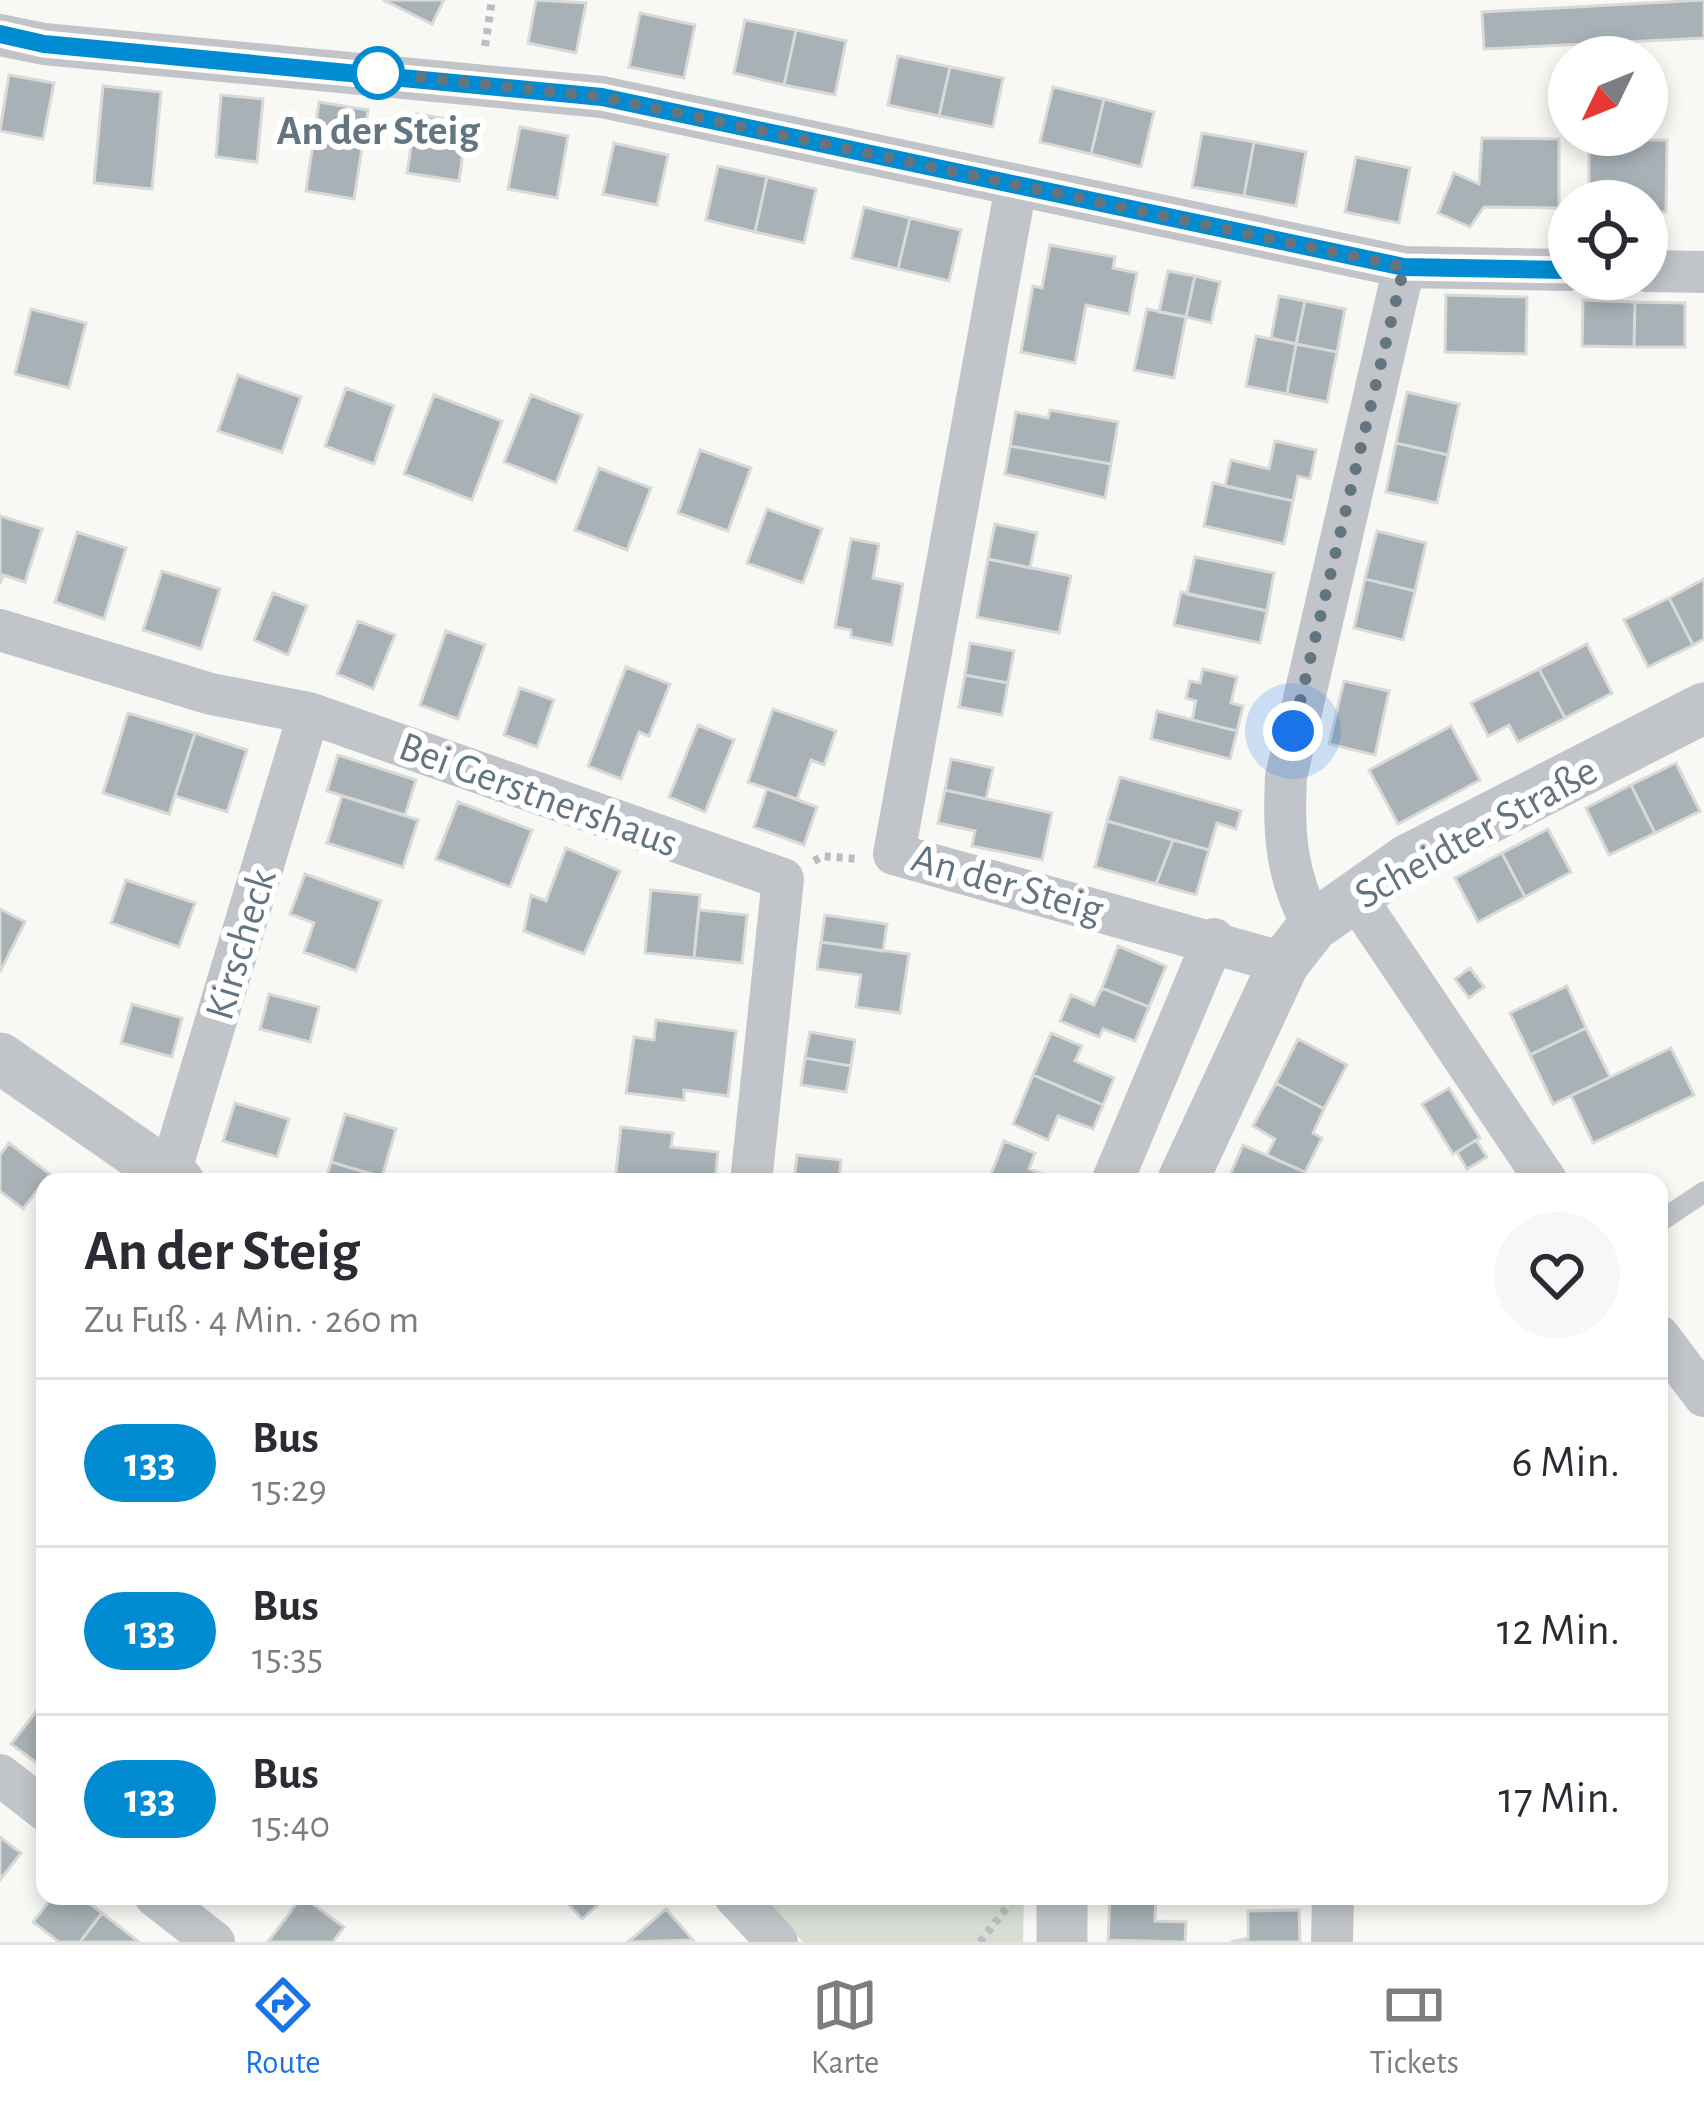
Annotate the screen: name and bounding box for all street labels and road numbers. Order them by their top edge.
street label: Bei Gerstnershaus [393,725,683,865]
street label: Scheidter Straße [1348,749,1604,916]
street label: An der Steig [907,837,1108,931]
street label: Kirscheck [198,864,284,1025]

